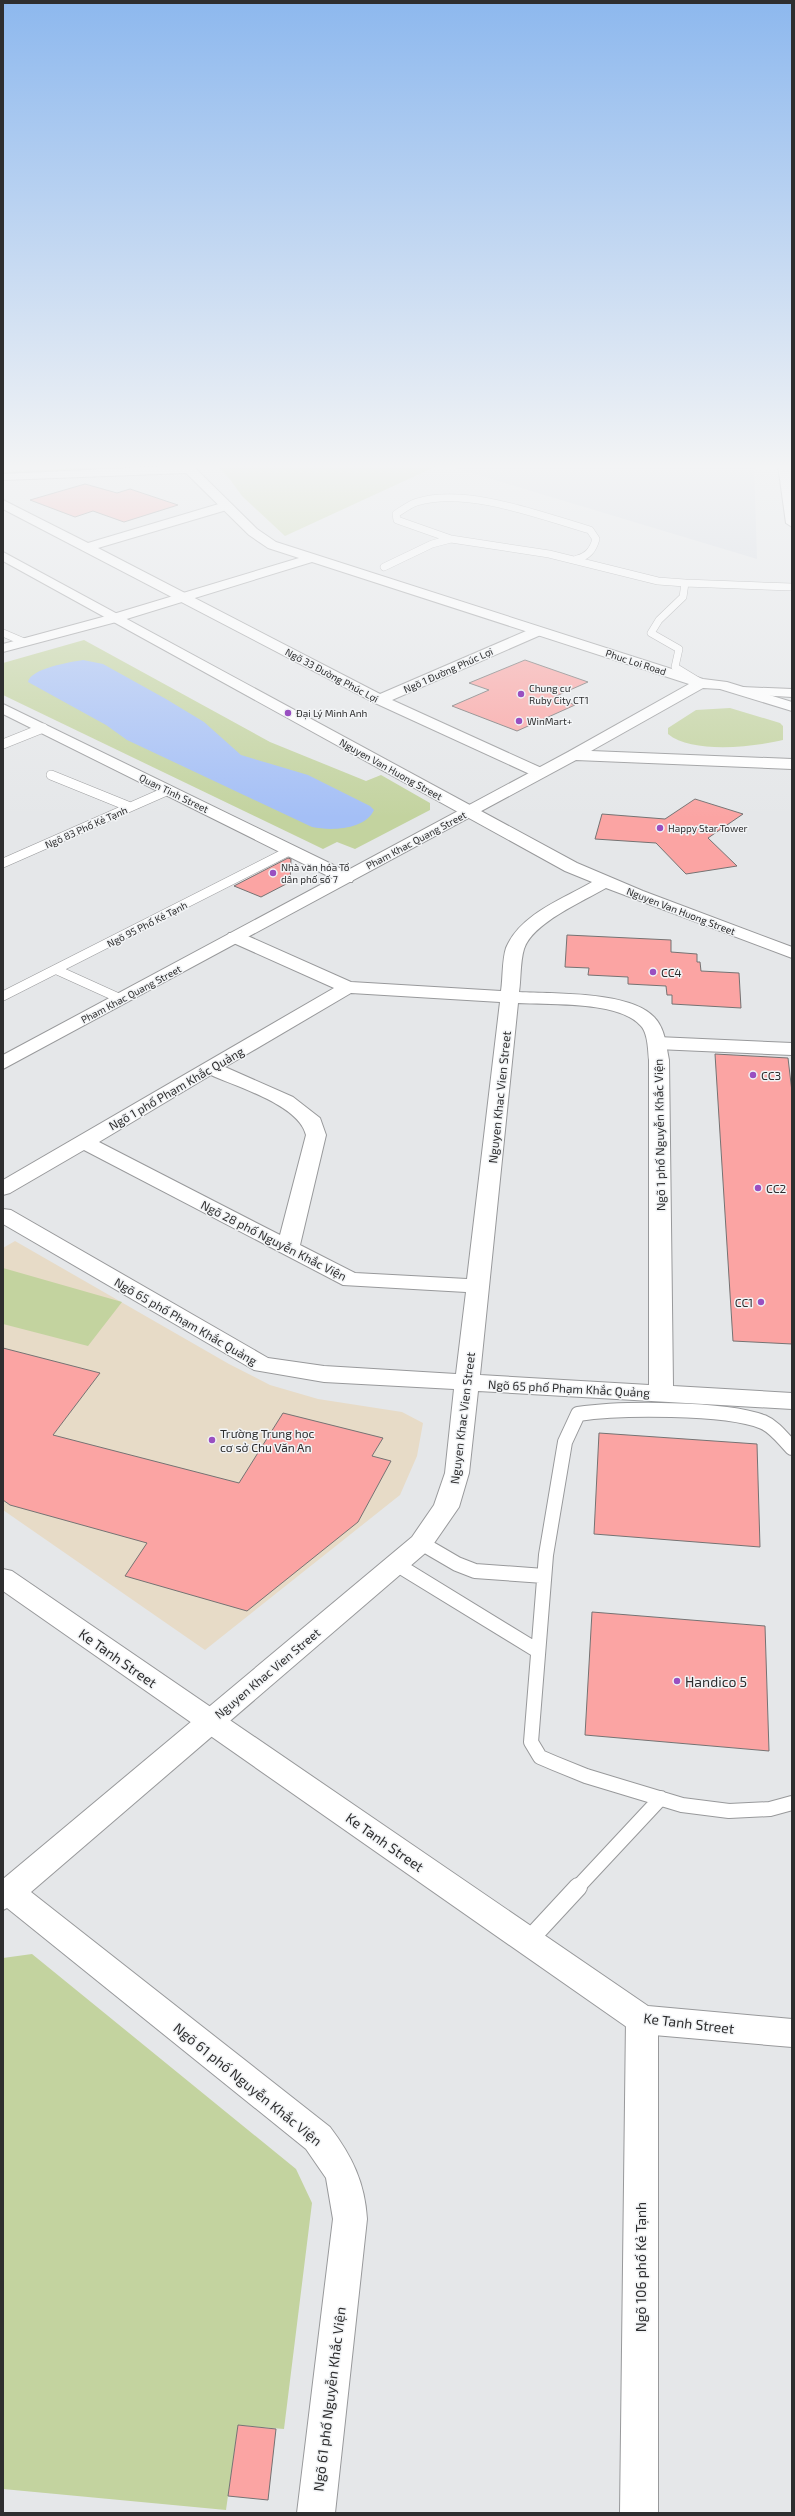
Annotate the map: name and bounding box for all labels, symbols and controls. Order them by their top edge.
street label: Ngõ 33 Đường Phúc Lợi [283,645,381,705]
street label: Ngõ 1 Đường Phúc Lợi [401,645,495,695]
street label: Phuc Loi Road [604,647,668,677]
place label: Chung cư Ruby City CT1 [529,682,589,706]
marker: Chung cư Ruby City CT1 [516,689,526,699]
place label: Đại Lý Minh Anh [296,707,368,720]
marker: Đại Lý Minh Anh [283,708,293,718]
place label: WinMart+ [527,715,572,727]
marker: WinMart+ [514,716,524,726]
street label: Nguyen Van Huong Street [338,736,445,802]
street label: Quan Tinh Street [137,771,211,815]
street label: Ngõ 83 Phố Kẻ Tạnh [43,803,130,852]
street label: Pham Khac Quang Street [364,808,468,872]
place label: Happy Star Tower [668,822,748,834]
marker: Happy Star Tower [655,823,665,833]
place label: Nhà văn hóa Tổ dân phố số 7 [281,861,350,885]
marker: Nhà văn hóa Tổ dân phố số 7 [268,868,278,878]
street label: Nguyen Van Huong Street [625,885,737,937]
street label: Ngõ 95 Phố Kẻ Tạnh [105,898,190,950]
street label: Pham Khac Quang Street [79,962,183,1026]
place label: CC4 [661,965,682,979]
marker: CC4 [648,967,658,977]
street label: Nguyen Khac Vien Street [485,1030,513,1164]
street label: Ngõ 1 phố Phạm Khắc Quảng [106,1043,247,1133]
street label: Ngõ 1 phố Nguyễn Khắc Viện [651,1059,668,1211]
place label: CC3 [761,1068,781,1082]
marker: CC3 [748,1070,758,1080]
place label: CC2 [766,1181,787,1195]
marker: CC2 [753,1183,763,1193]
street label: Ngõ 28 phố Nguyễn Khắc Viện [198,1197,349,1284]
street label: Ngõ 65 phố Phạm Khắc Quảng [112,1274,260,1369]
place label: CC1 [735,1295,753,1309]
marker: CC1 [756,1297,766,1307]
street label: Nguyen Khac Vien Street [447,1351,477,1485]
street label: Ngõ 65 phố Phạm Khắc Quảng [488,1377,651,1400]
place label: Trường Trung học cơ sở Chu Văn An [220,1426,314,1454]
marker: Trường Trung học cơ sở Chu Văn An [207,1435,217,1445]
street label: Ke Tanh Street [76,1625,160,1691]
street label: Nguyen Khac Vien Street [212,1625,323,1721]
place label: Handico 5 [685,1673,747,1690]
marker: Handico 5 [672,1676,682,1686]
street label: Ke Tanh Street [343,1809,427,1875]
street label: Ke Tanh Street [643,2009,735,2037]
street label: Ngõ 61 phố Nguyễn Khắc Viện [170,2019,326,2149]
street label: Ngõ 106 phố Kẻ Tạnh [632,2202,649,2332]
street label: Ngõ 61 phố Nguyễn Khắc Viện [309,2306,349,2492]

